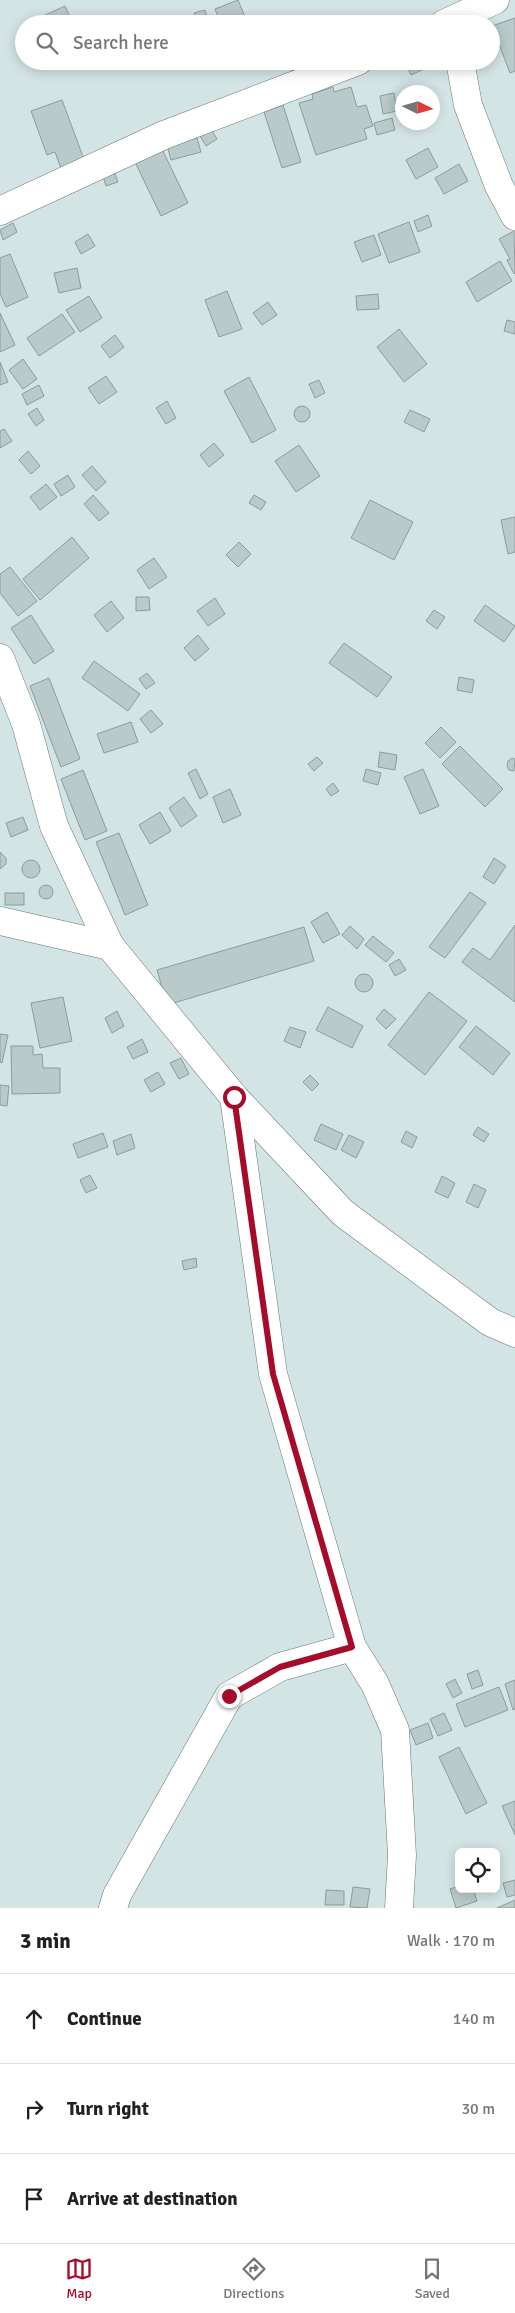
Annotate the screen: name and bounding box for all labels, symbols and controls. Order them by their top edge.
search box [15,15,500,70]
icon: search [33,29,61,57]
text: Search here [73,31,169,55]
north arrow [395,85,440,130]
route start [223,1086,246,1109]
route end [218,1685,241,1708]
map controls [455,1848,500,1893]
button: locate [455,1848,500,1893]
text: 3 min [20,1928,71,1954]
text: Walk · 170 m [407,1931,495,1951]
icon: ahead [20,2005,48,2033]
text: Continue [67,2007,142,2031]
text: 140 m [453,2009,495,2029]
icon: right [20,2095,48,2123]
text: Turn right [67,2097,149,2121]
text: 30 m [461,2099,495,2119]
icon: arrive [20,2185,48,2213]
text: Arrive at destination [67,2187,238,2211]
tab: Map [65,2255,93,2302]
tab: Directions [223,2255,284,2302]
tab: Saved [415,2255,450,2302]

